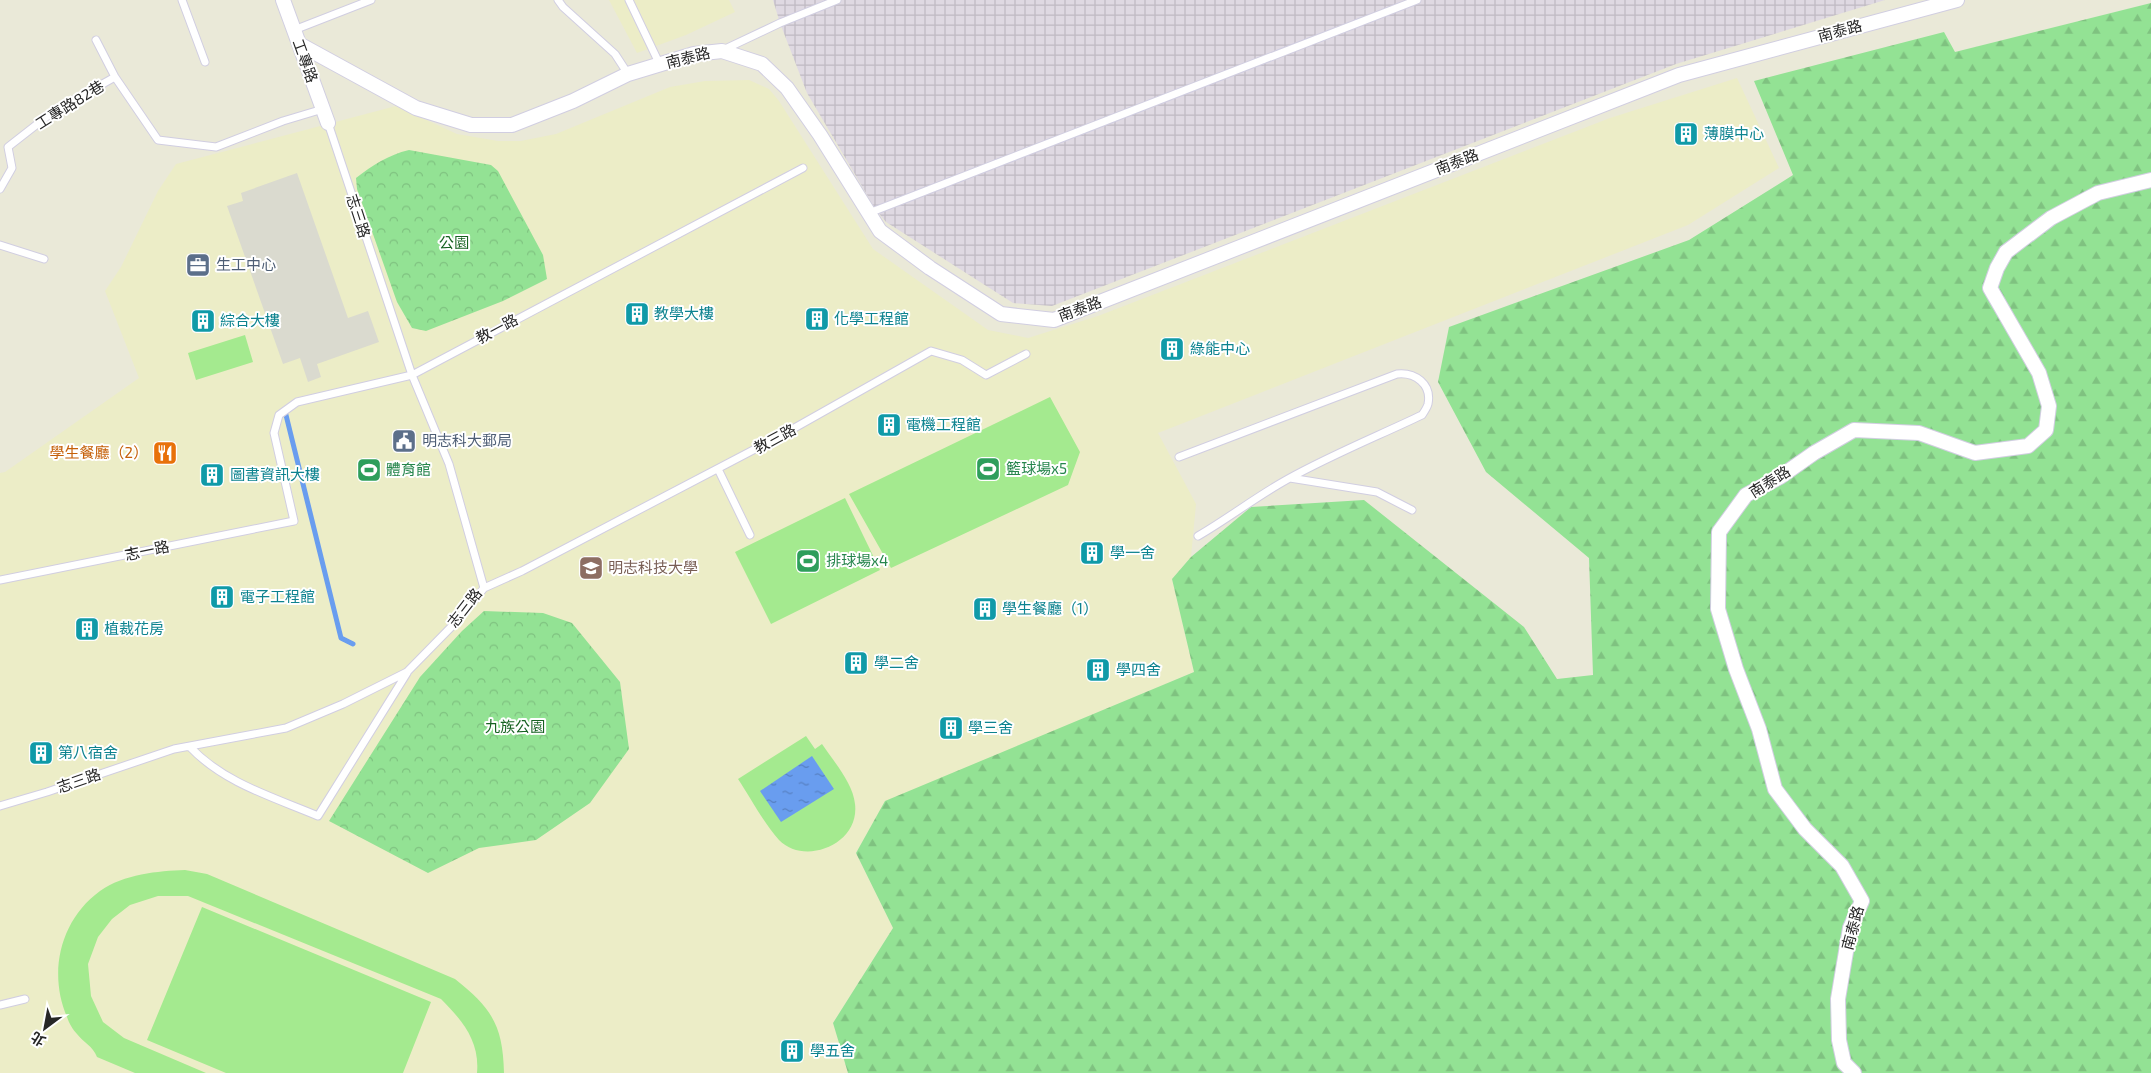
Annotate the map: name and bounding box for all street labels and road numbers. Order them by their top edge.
street label: 南泰路 [1816,16,1864,45]
street label: 工專路 [290,36,322,85]
street label: 南泰路 [664,43,712,71]
street label: 工專路82巷 [32,76,107,132]
street label: 南泰路 [1432,145,1481,178]
street label: 志三路 [343,192,374,240]
street label: 南泰路 [1055,292,1104,324]
street label: 教一路 [472,310,521,347]
street label: 教三路 [750,420,799,457]
street label: 南泰路 [1746,462,1793,501]
street label: 志一路 [123,537,171,564]
street label: 志三路 [443,584,485,631]
street label: 志三路 [54,764,103,796]
street label: 南泰路 [1838,904,1867,952]

